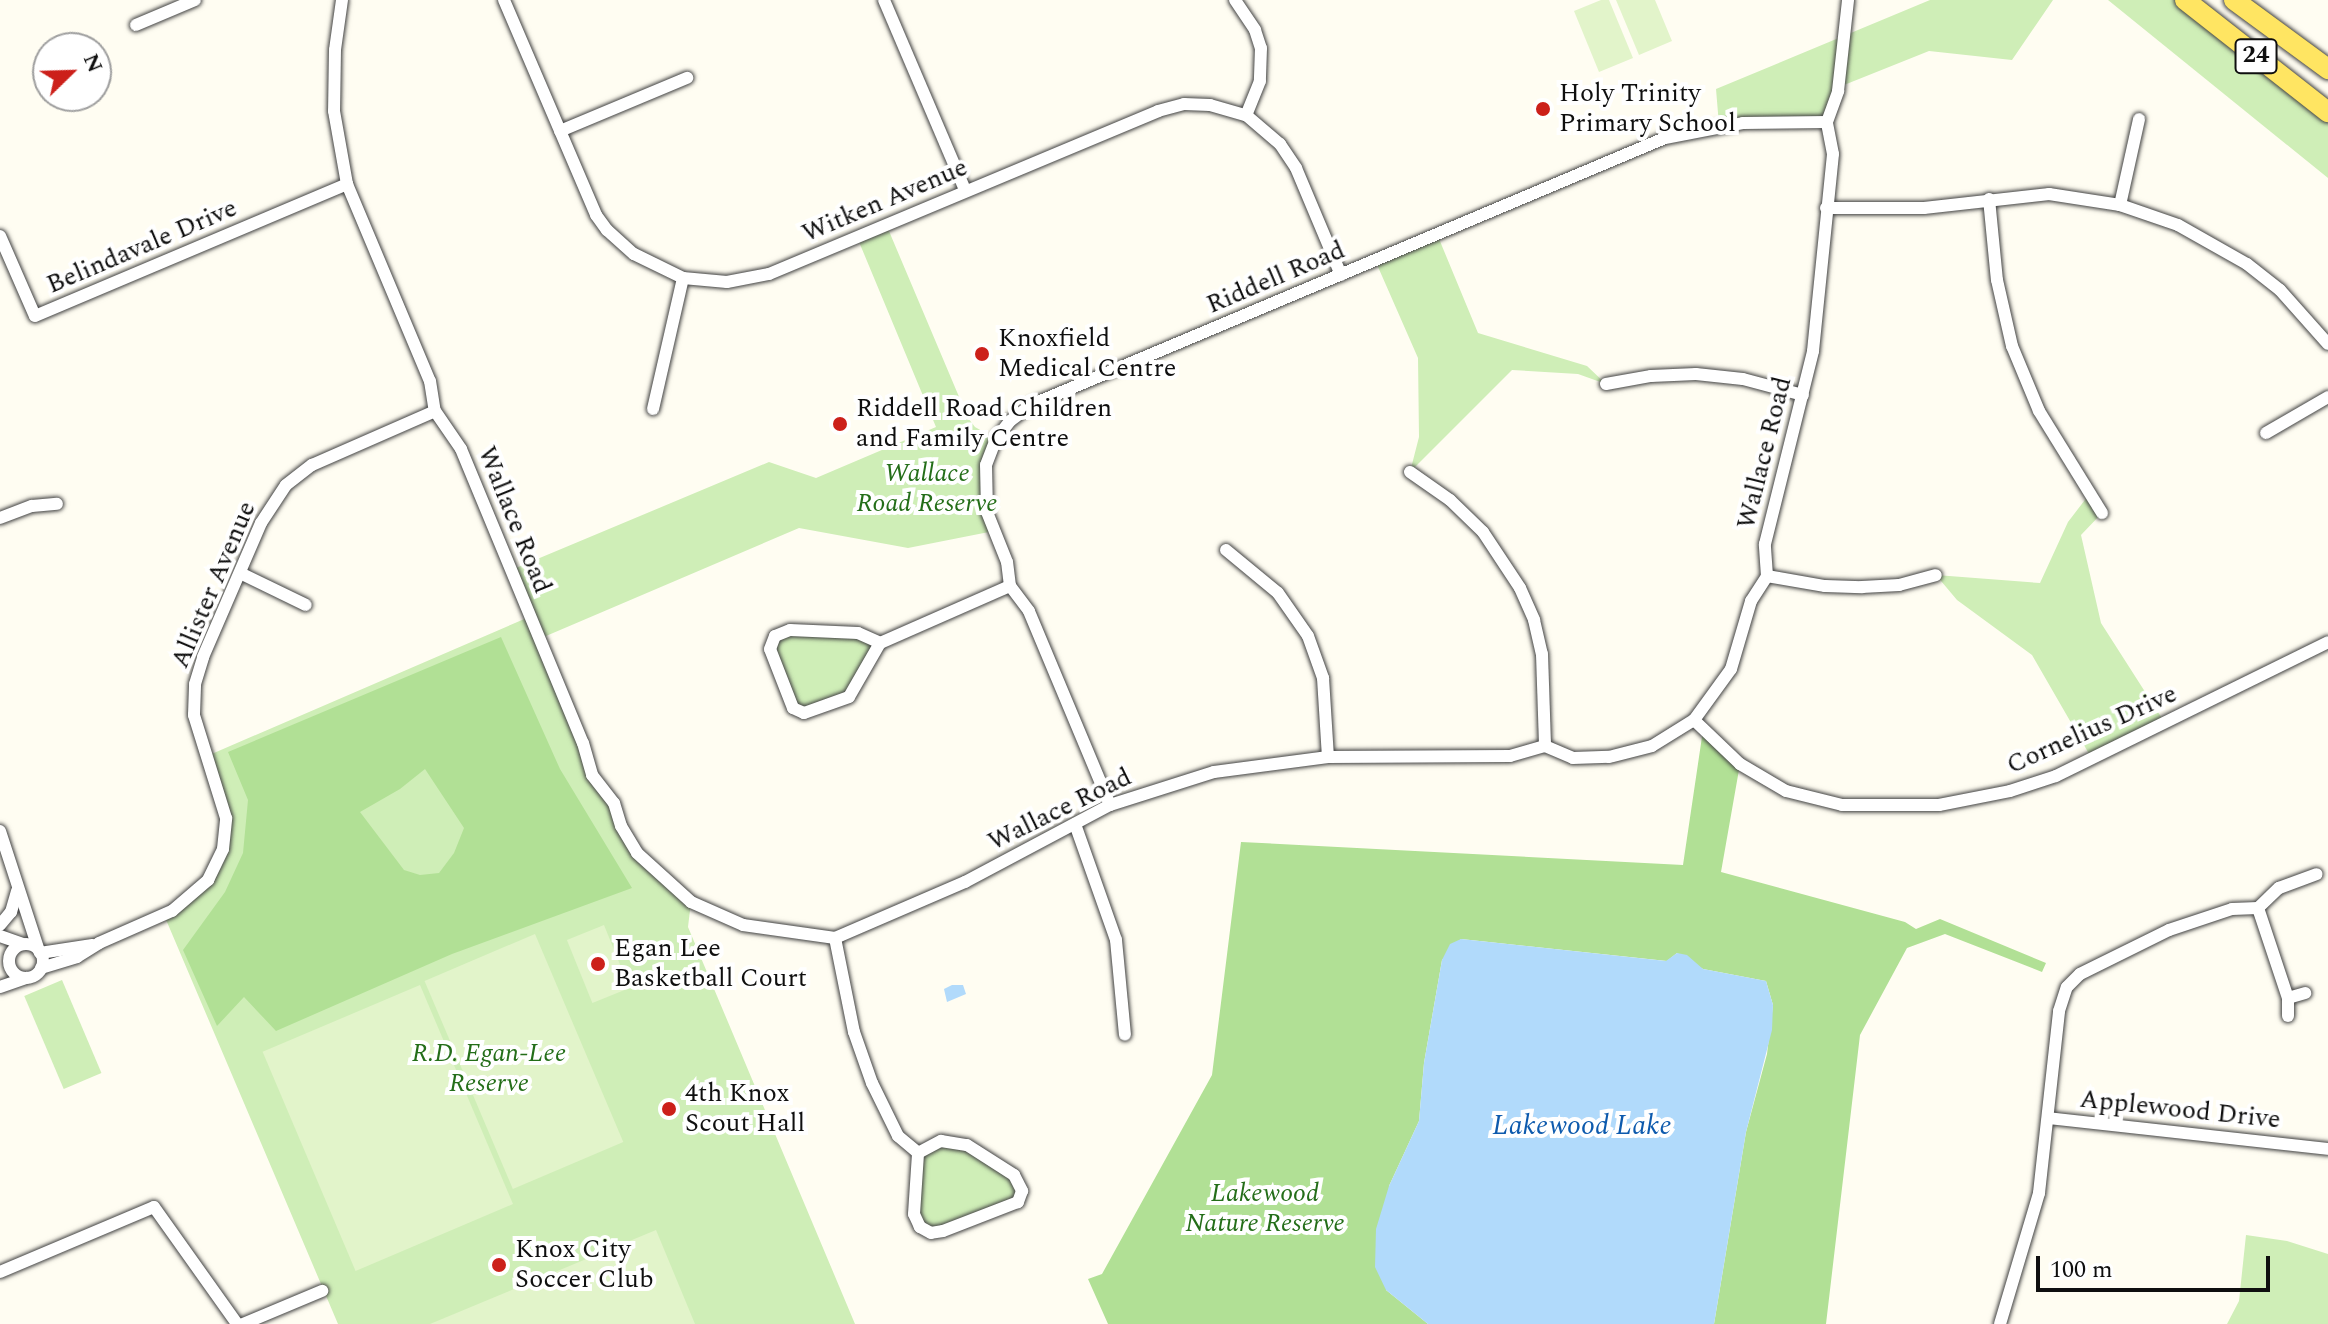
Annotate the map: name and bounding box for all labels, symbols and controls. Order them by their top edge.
north arrow [32,32,112,112]
road number: 24 [2234,36,2278,76]
text: N [74,48,111,78]
place label: Holy Trinity Primary School [1559,78,1736,140]
marker: Holy Trinity Primary School [1534,100,1552,118]
street label: Witken Avenue [798,152,972,250]
street label: Belindavale Drive [42,193,242,301]
street label: Riddell Road [1202,235,1350,321]
place label: Knoxfield Medical Centre [998,323,1176,384]
marker: Knoxfield Medical Centre [973,345,991,363]
street label: Wallace Road [1731,374,1799,532]
place label: Riddell Road Children and Family Centre [856,393,1112,454]
marker: Riddell Road Children and Family Centre [831,415,849,433]
street label: Wallace Road [470,442,558,598]
park label: Wallace Road Reserve [857,458,997,520]
street label: Allister Avenue [165,497,263,673]
street label: Cornelius Drive [2002,679,2182,781]
street label: Wallace Road [983,762,1137,858]
place label: Egan Lee Basketball Court [614,933,807,994]
marker: Egan Lee Basketball Court [589,955,607,973]
park label: R.D. Egan-Lee Reserve [412,1038,566,1100]
place label: 4th Knox Scout Hall [685,1078,805,1140]
street label: Applewood Drive [2078,1084,2282,1136]
marker: 4th Knox Scout Hall [660,1100,678,1118]
water label: Lakewood Lake [1492,1109,1672,1143]
park label: Lakewood Nature Reserve [1185,1178,1345,1240]
place label: Knox City Soccer Club [515,1234,653,1296]
scale bar [2040,1240,2274,1290]
text: 100 m [2050,1252,2113,1288]
marker: Knox City Soccer Club [490,1256,508,1274]

